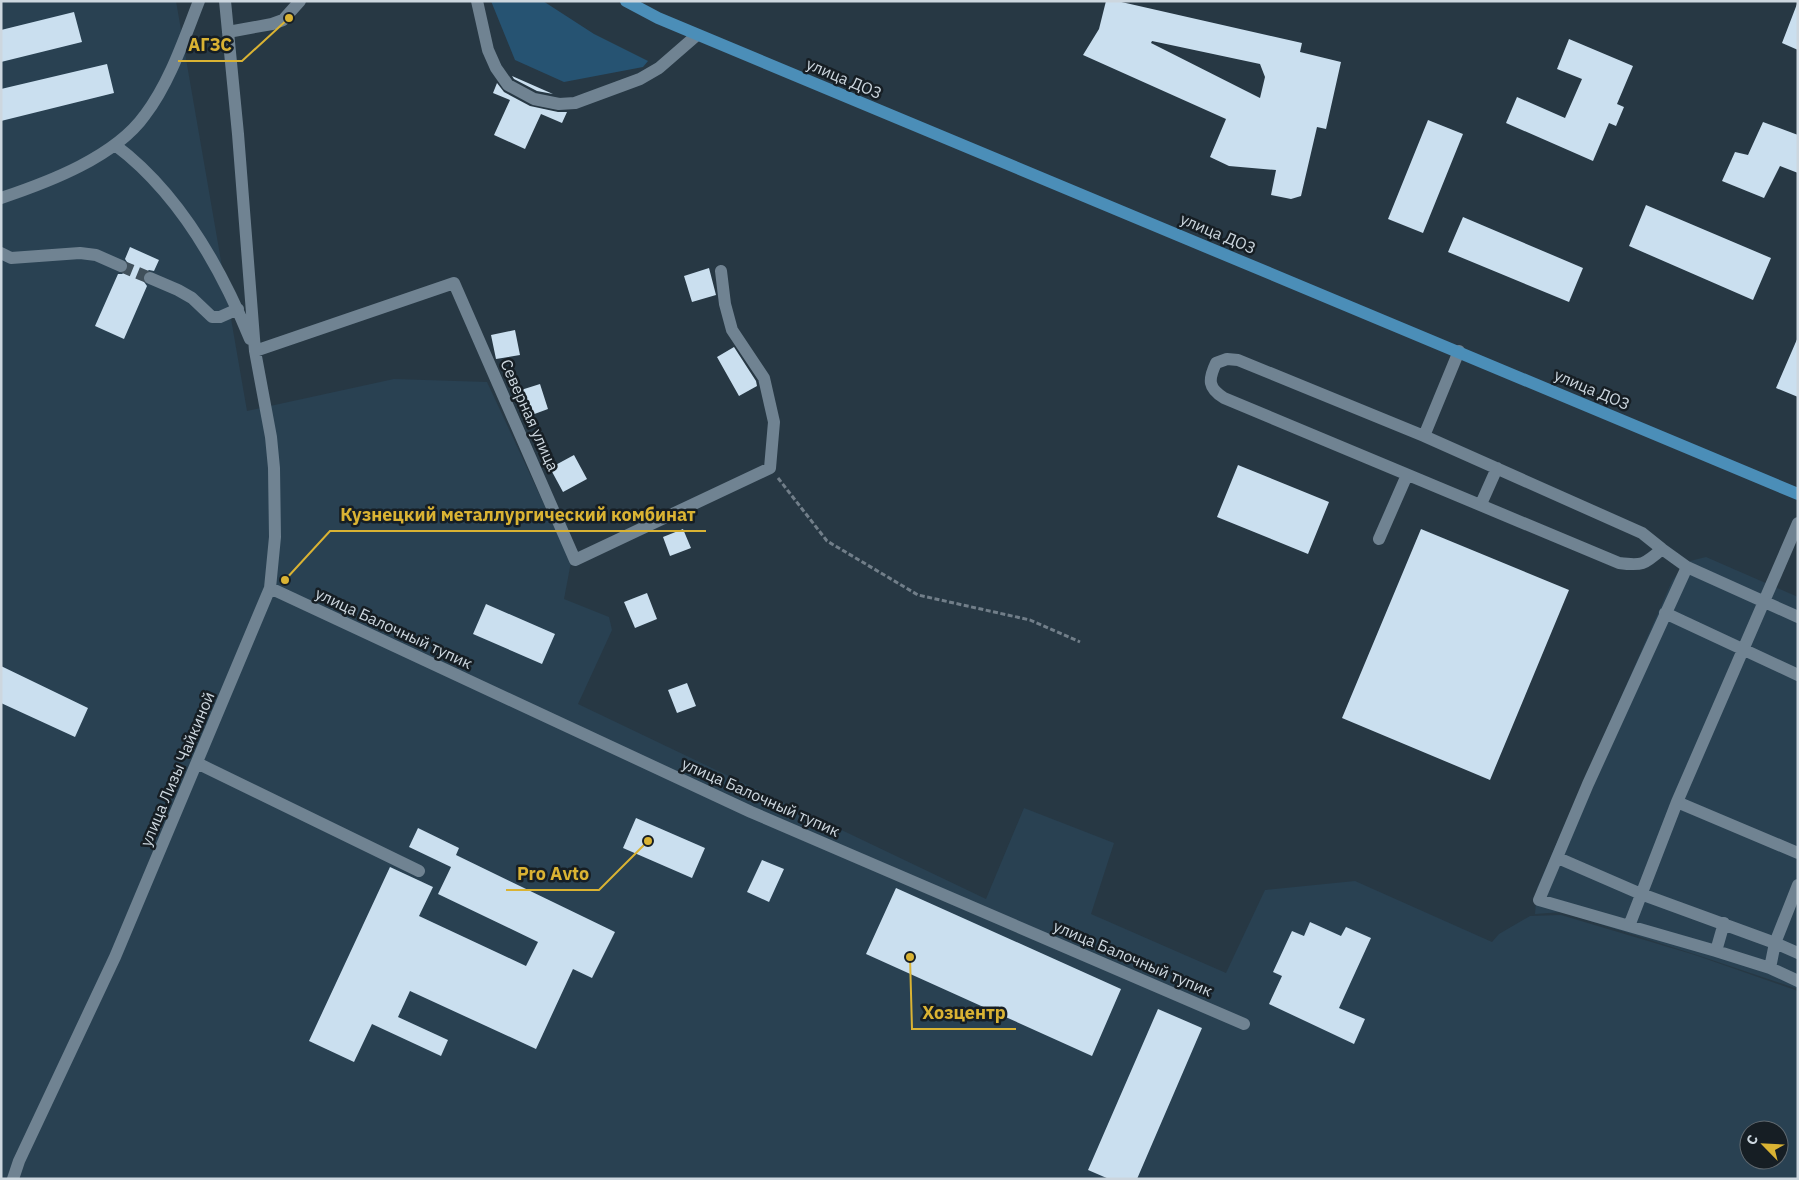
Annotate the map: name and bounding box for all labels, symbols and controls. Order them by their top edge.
callout: АГЗС [178,28,242,61]
text: АГЗС [188,33,232,56]
street label: улица ДОЗ [803,53,885,103]
street label: улица ДОЗ [1177,208,1259,258]
street label: Северная улица [496,356,564,474]
street label: улица ДОЗ [1551,364,1633,414]
callout: Кузнецкий металлургический комбинат [330,498,706,531]
text: Кузнецкий металлургический комбинат [340,503,696,526]
street label: улица Балочный тупик [312,583,476,673]
street label: улица Лизы Чайкиной [135,689,219,849]
street label: улица Балочный тупик [679,753,843,841]
callout: Pro Аvto [506,857,599,890]
text: Pro Аvto [517,862,589,885]
street label: улица Балочный тупик [1050,915,1216,1001]
callout: Хозцентр [912,996,1016,1029]
text: Хозцентр [922,1001,1006,1024]
north arrow [1739,1120,1789,1170]
text: С [1742,1132,1762,1148]

